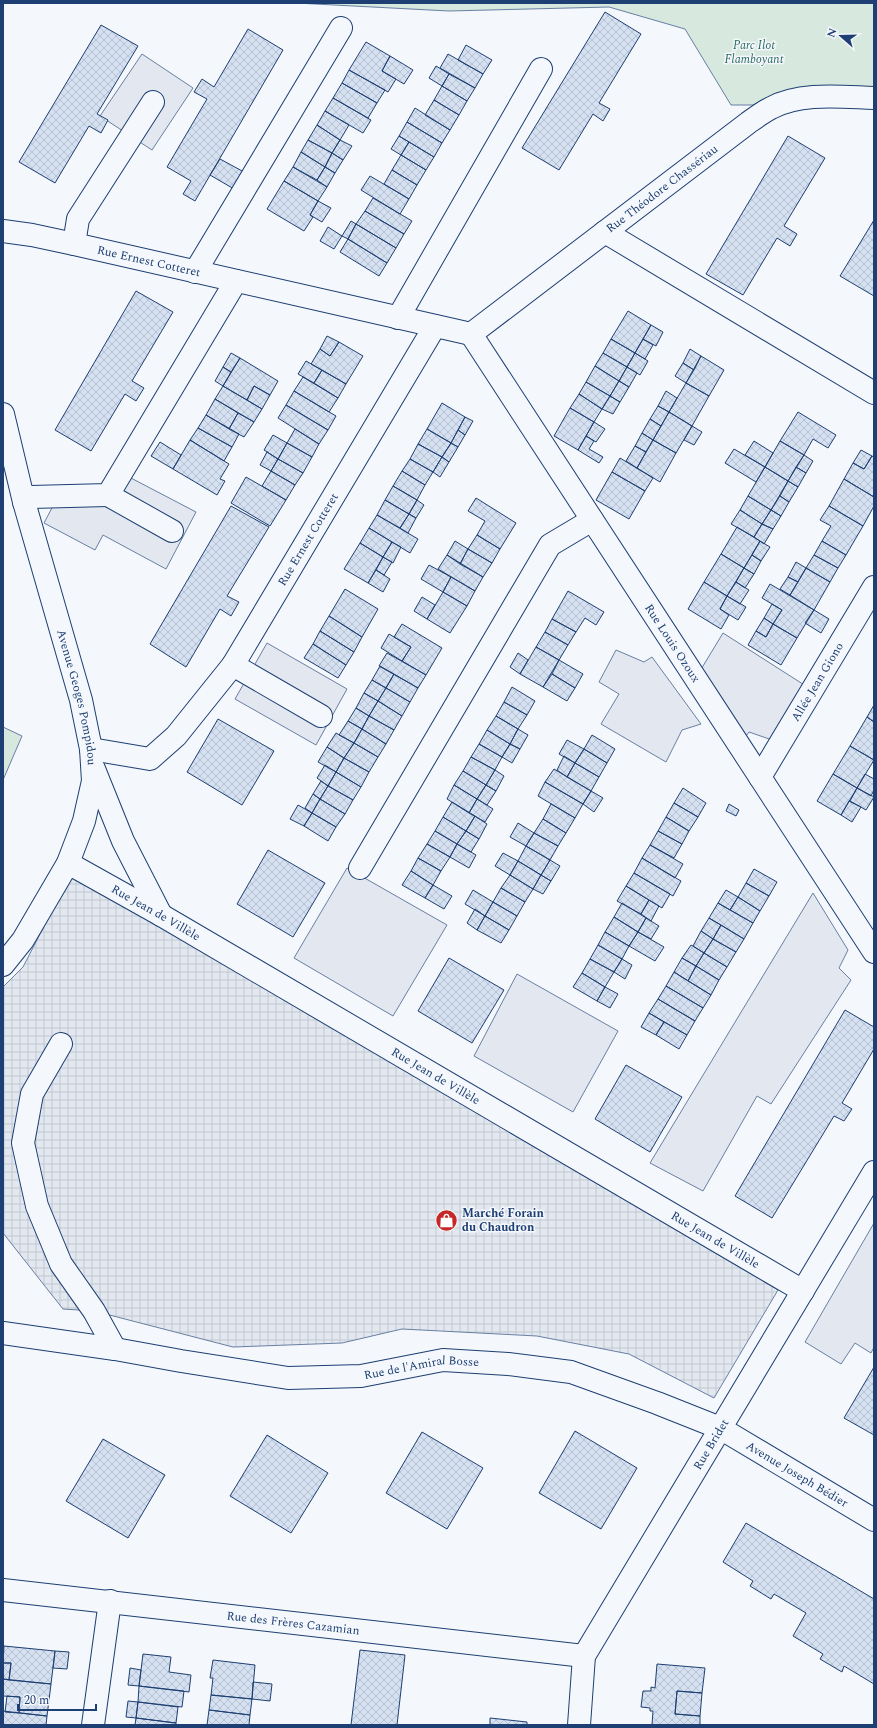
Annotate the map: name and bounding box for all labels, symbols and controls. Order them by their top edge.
north arrow [821,16,861,56]
text: N [823,26,842,40]
park label: Parc Ilot Flamboyant [725,36,784,69]
street label: Rue Théodore Chassériau [602,140,722,238]
street label: Rue Ernest Cotteret [95,241,202,282]
street label: Rue Ernest Cotteret [273,489,343,590]
street label: Rue Louis Ozoux [639,600,705,687]
street label: Avenue Geoges Pompidou [51,627,101,766]
street label: Allée Jean Giono [786,639,849,725]
street label: Rue Jean de Villèle [108,880,204,946]
street label: Rue Jean de Villèle [388,1043,484,1110]
place label: Marché Forain du Chaudron [462,1204,545,1237]
shop icon: Marché Forain du Chaudron [433,1207,459,1233]
street label: Rue Jean de Villèle [667,1207,763,1274]
street label: Rue de l'Amiral Bosse [362,1351,480,1385]
street label: Rue Bridet [689,1415,734,1474]
street label: Avenue Joseph Bédier [742,1437,852,1513]
street label: Rue des Frères Cazamian [226,1606,361,1640]
scale bar [18,1686,96,1712]
text: 20 m [24,1691,49,1710]

